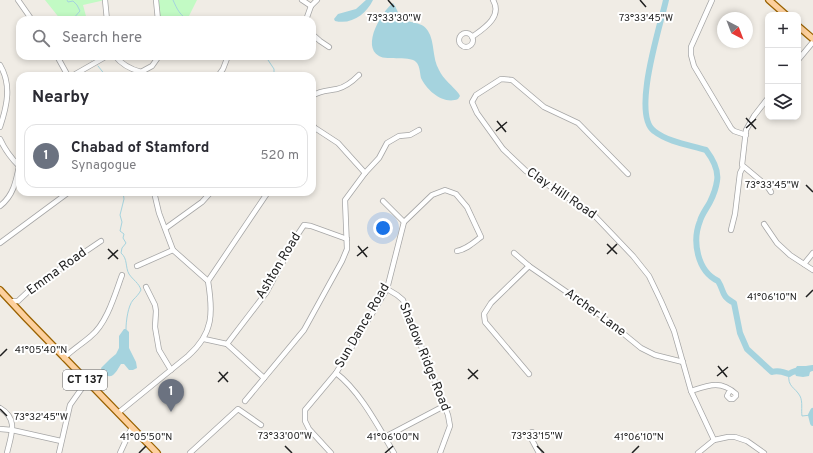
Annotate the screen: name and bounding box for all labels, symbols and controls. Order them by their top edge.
text: 73°33'30"W [367,12,421,25]
text: 73°33'45"W [619,12,673,25]
north arrow [717,12,753,48]
map controls [765,12,801,120]
button: + [765,12,801,48]
search box [16,16,316,60]
icon: search [30,27,52,49]
text: Search here [62,29,142,48]
button: − [765,48,801,84]
button: layers [765,84,801,120]
text: Nearby [32,87,89,109]
text: Chabad of Stamford [71,139,209,158]
text: 1 [43,148,49,164]
text: 520 m [261,148,299,164]
text: Synagogue [71,158,136,174]
street label: Clay Hill Road [523,165,599,223]
text: 73°33'45"W [745,179,799,192]
your location [373,218,393,238]
street label: Ashton Road [253,230,305,302]
street label: Emma Road [24,245,90,299]
street label: Sun Dance Road [332,281,394,371]
street label: Archer Lane [561,285,629,341]
text: 41°06'10"N [747,291,797,304]
street label: Shadow Ridge Road [395,300,453,414]
text: 41°05'40"N [15,344,67,357]
road number: CT 137 [63,370,107,390]
pin: 1 [158,379,184,412]
text: 73°32'45"W [14,411,68,424]
text: 73°33'00"W [258,430,312,443]
text: 73°33'15"W [511,430,563,443]
text: 41°05'50"N [120,431,172,444]
text: 41°06'00"N [367,431,419,444]
text: 41°06'10"N [614,431,664,444]

